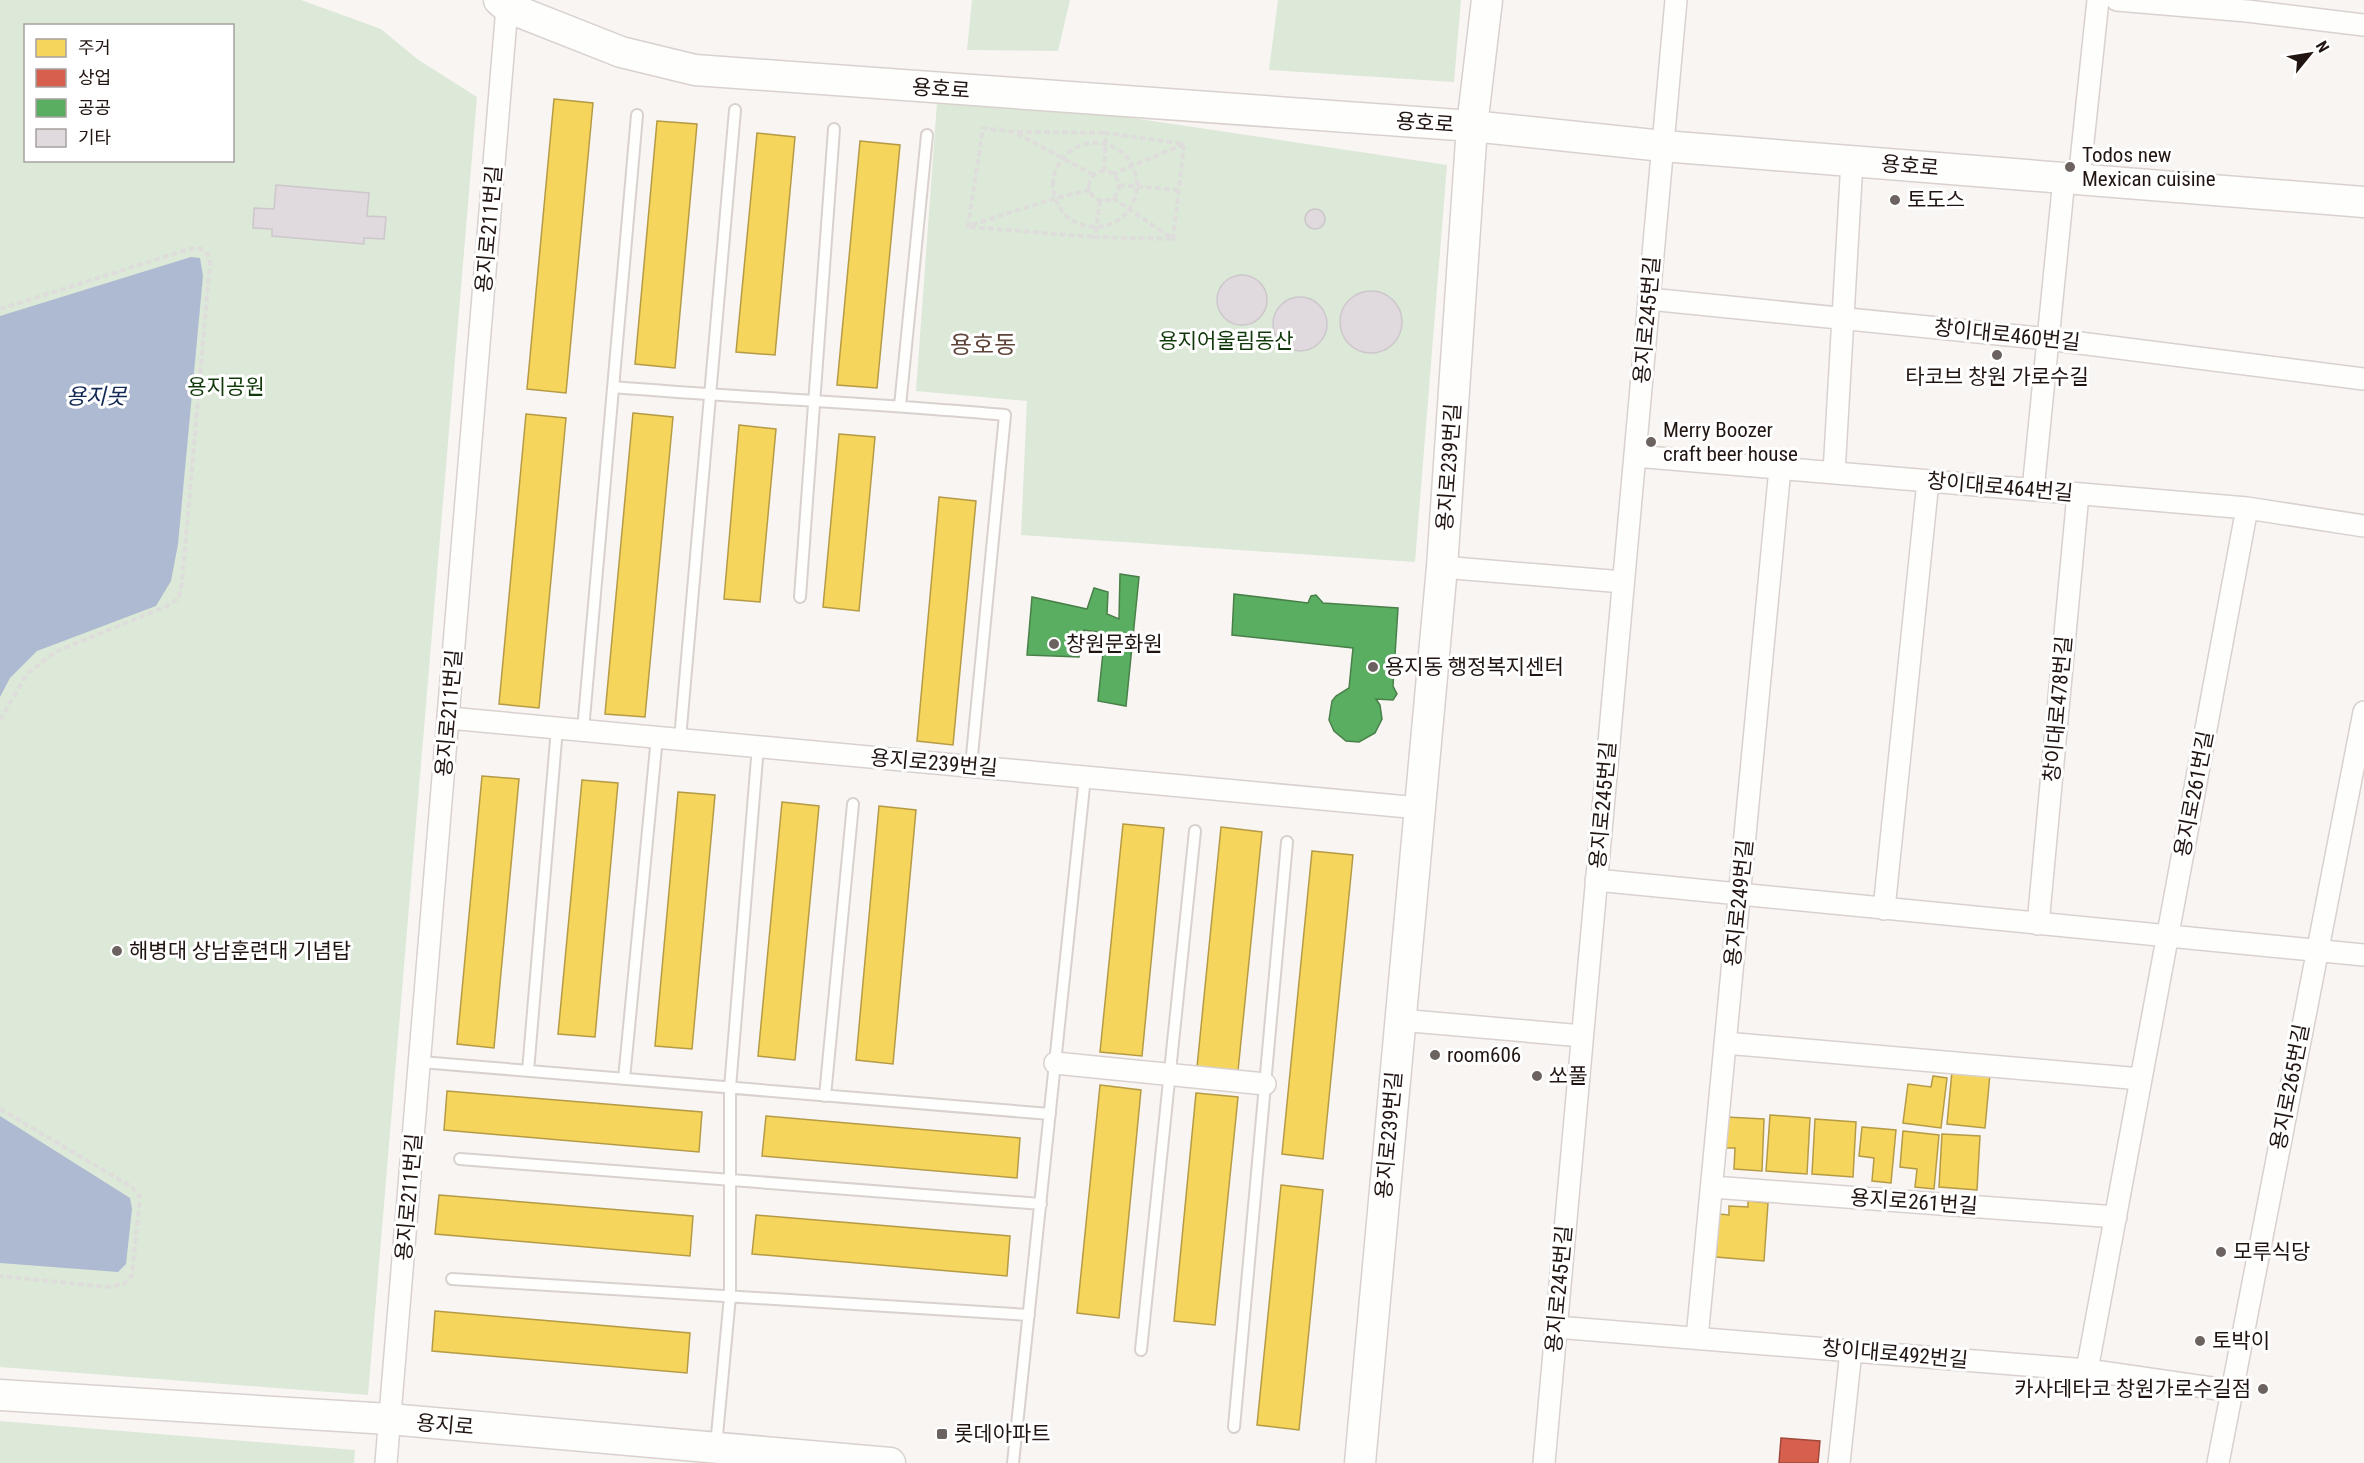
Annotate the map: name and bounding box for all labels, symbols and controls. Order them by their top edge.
legend [24,24,234,162]
north arrow [2280,24,2340,84]
text: 주거 [78,37,111,58]
text: N [2312,38,2333,56]
text: 상업 [78,67,111,88]
street label: 용호로 [911,75,971,103]
text: 공공 [78,97,111,118]
street label: 용호로 [1395,109,1455,137]
text: 기타 [78,127,112,148]
place label: Todos new Mexican cuisine [2082,143,2216,191]
street label: 용호로 [1880,152,1940,180]
marker: Todos new Mexican cuisine [2063,160,2077,174]
street label: 용지로211번길 [471,164,507,294]
place label: 토도스 [1907,188,1965,212]
marker: 토도스 [1888,193,1902,207]
street label: 용지로245번길 [1629,255,1665,385]
street label: 창이대로460번길 [1933,315,2081,355]
park label: 용지어울림동산 [1158,329,1294,353]
district label: 용호동 [950,331,1016,359]
marker: 타코브 창원 가로수길 [1990,348,2004,362]
place label: 타코브 창원 가로수길 [1905,365,2089,389]
park label: 용지공원 [187,375,265,399]
water label: 용지못 [66,384,128,409]
street label: 용지로239번길 [1433,402,1465,532]
place label: Merry Boozer craft beer house [1663,418,1798,466]
marker: Merry Boozer craft beer house [1644,435,1658,449]
street label: 창이대로464번길 [1926,469,2074,505]
place label: 창원문화원 [1066,632,1163,656]
street label: 창이대로478번길 [2040,635,2076,783]
marker: 창원문화원 [1047,637,1061,651]
street label: 용지로211번길 [431,648,467,778]
place label: 용지동 행정복지센터 [1385,655,1564,679]
marker: 용지동 행정복지센터 [1366,660,1380,674]
street label: 용지로261번길 [2170,729,2218,859]
street label: 용지로245번길 [1585,740,1621,870]
street label: 용지로239번길 [869,745,999,781]
street label: 용지로249번길 [1720,838,1758,968]
place label: 해병대 상남훈련대 기념탑 [129,939,351,963]
marker: 해병대 상남훈련대 기념탑 [110,944,124,958]
street label: 용지로265번길 [2266,1022,2314,1152]
place label: room606 [1447,1043,1521,1067]
marker: room606 [1428,1048,1442,1062]
place label: 쏘풀 [1549,1064,1588,1088]
marker: 쏘풀 [1530,1069,1544,1083]
street label: 용지로239번길 [1371,1070,1407,1200]
street label: 용지로211번길 [391,1132,427,1262]
street label: 용지로261번길 [1849,1186,1979,1218]
street label: 용지로245번길 [1541,1224,1577,1354]
place label: 모루식당 [2233,1240,2310,1264]
marker: 모루식당 [2214,1245,2228,1259]
place label: 토박이 [2212,1329,2270,1353]
marker: 토박이 [2193,1334,2207,1348]
street label: 창이대로492번길 [1821,1336,1969,1372]
place label: 카사데타코 창원가로수길점 [2014,1377,2251,1401]
marker: 카사데타코 창원가로수길점 [2256,1382,2270,1396]
street label: 용지로 [415,1411,475,1439]
place label: 롯데아파트 [954,1422,1051,1446]
marker: 롯데아파트 [935,1427,949,1441]

